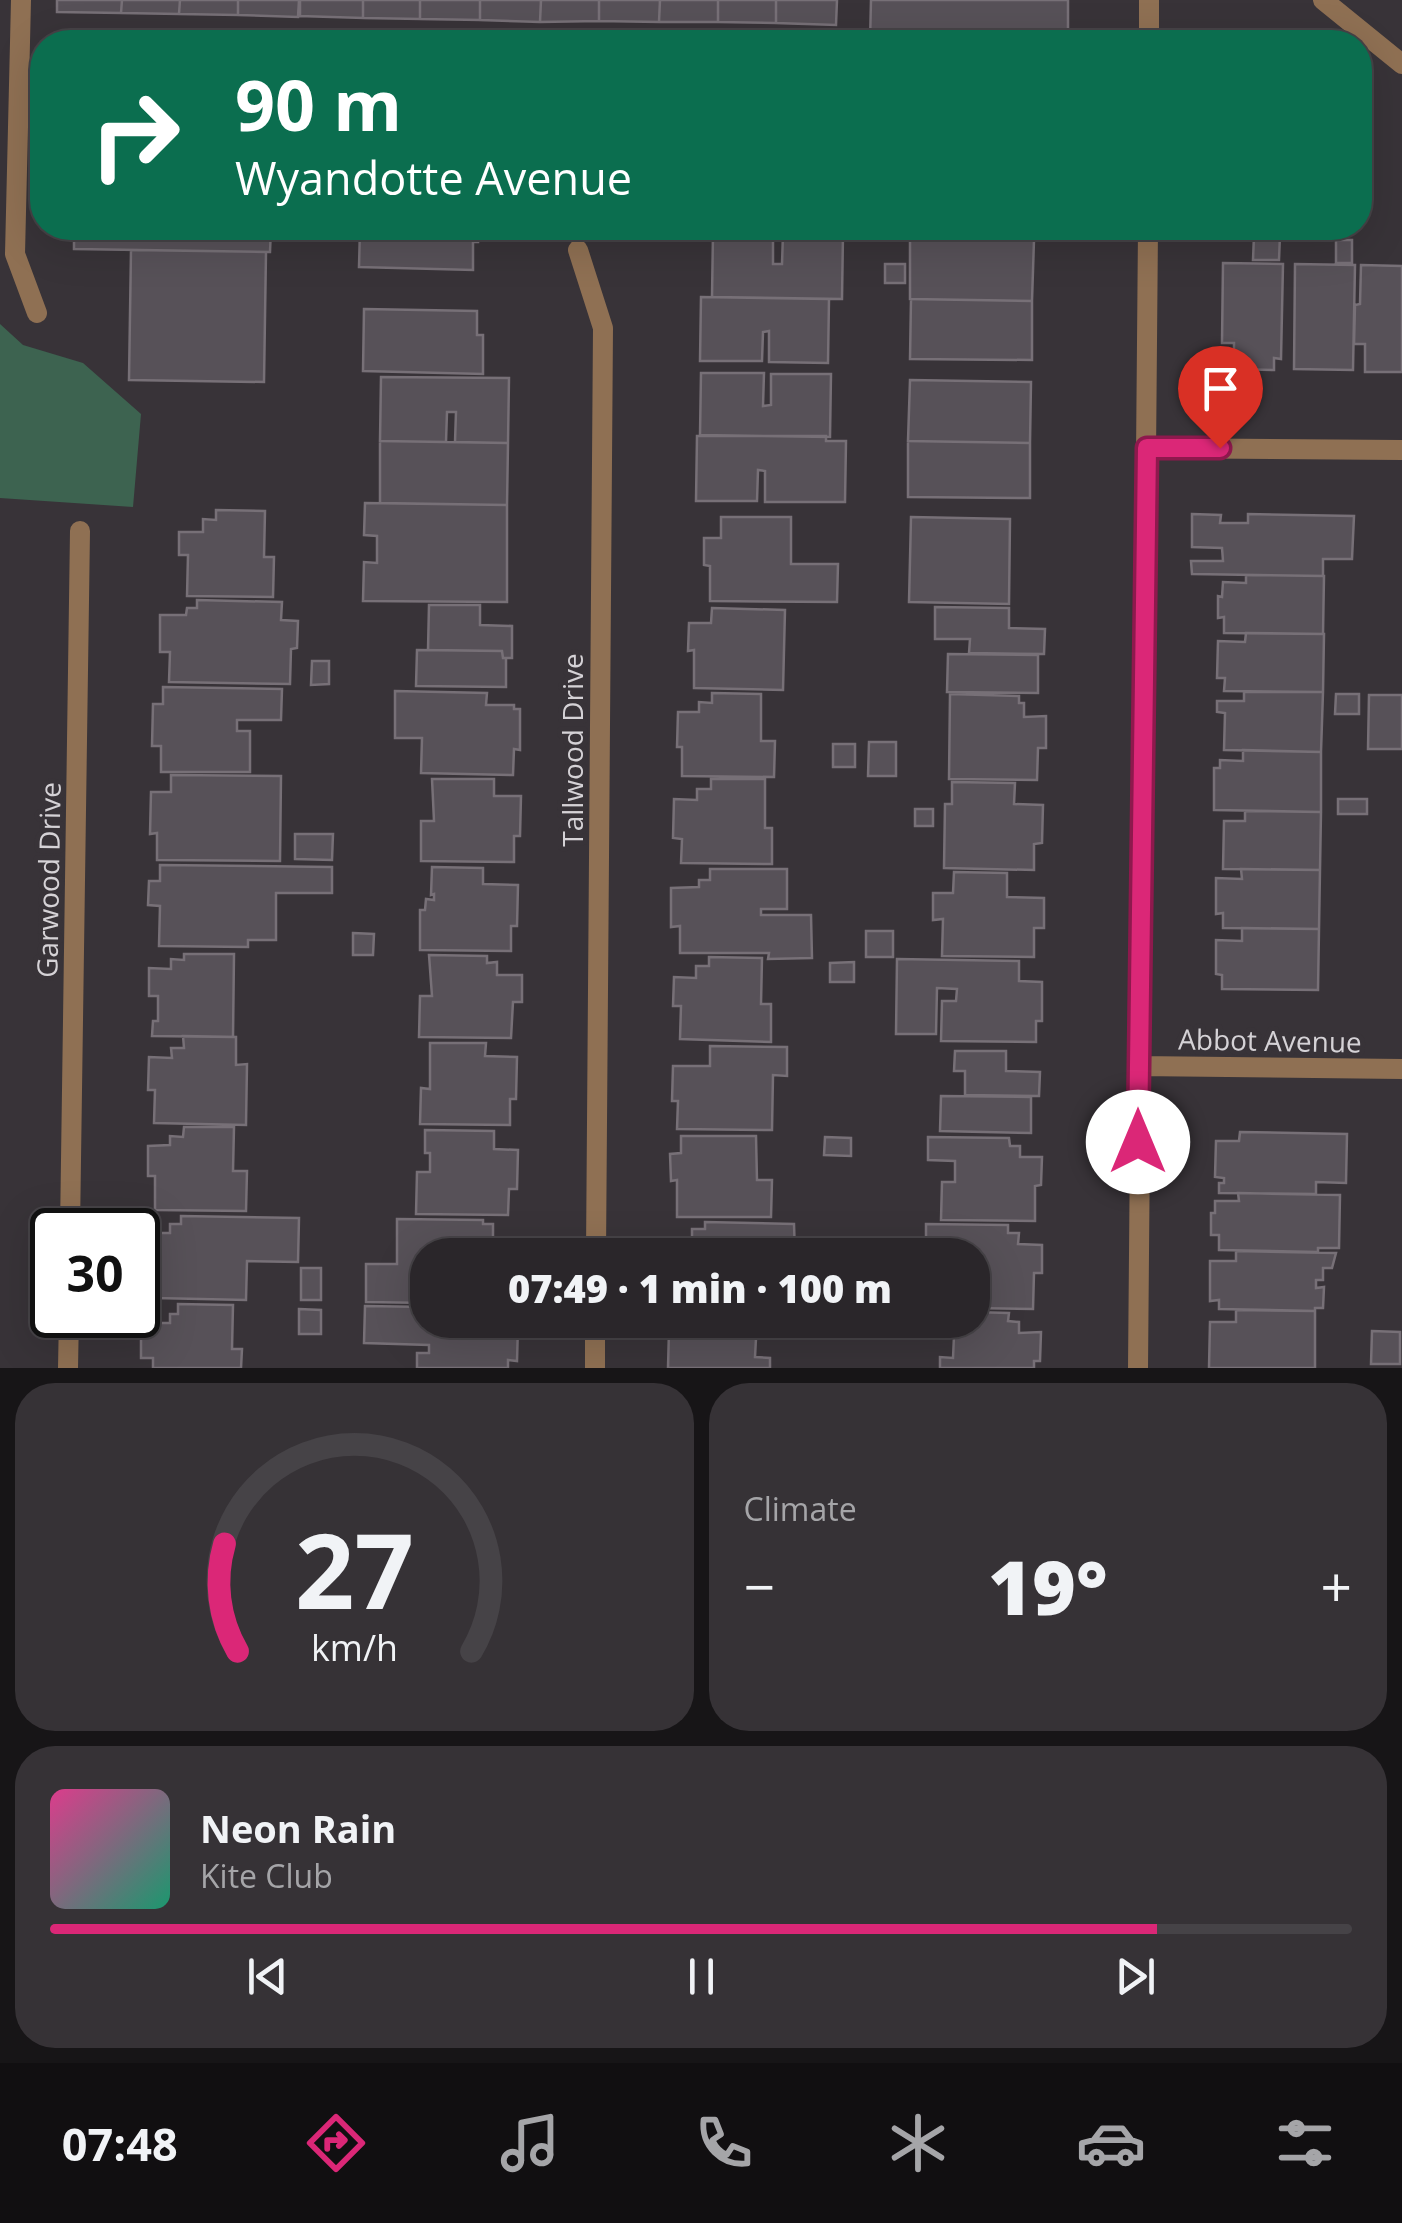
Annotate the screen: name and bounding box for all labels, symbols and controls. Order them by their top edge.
text: 90 m [235,56,402,152]
icon: right [70,70,200,200]
text: Wyandotte Avenue [235,147,632,208]
pin [1178,346,1263,449]
icon: arrive [1193,361,1248,416]
street label: Tallwood Drive [553,653,591,847]
street label: Garwood Drive [27,782,69,978]
street label: Abbot Avenue [1178,1019,1362,1061]
position arrow [1086,1090,1190,1194]
speed limit sign: 30 [30,1208,160,1338]
text: 07:49 · 1 min · 100 m [508,1262,892,1314]
text: Climate [744,1487,857,1530]
text: 27 [295,1498,414,1639]
text: 19° [988,1535,1108,1637]
text: − [744,1548,775,1623]
text: + [1321,1548,1352,1623]
text: km/h [311,1623,398,1671]
text: Neon Rain [200,1802,396,1854]
text: Kite Club [200,1854,333,1897]
icon: previous [240,1949,295,2004]
icon: pause [674,1949,729,2004]
icon: next [1108,1949,1163,2004]
icon: directions [301,2108,371,2178]
icon: music [495,2108,565,2178]
icon: phone [689,2108,759,2178]
icon: climate [883,2108,953,2178]
icon: car [1076,2108,1146,2178]
icon: filters [1270,2108,1340,2178]
text: 07:48 [62,2113,178,2174]

